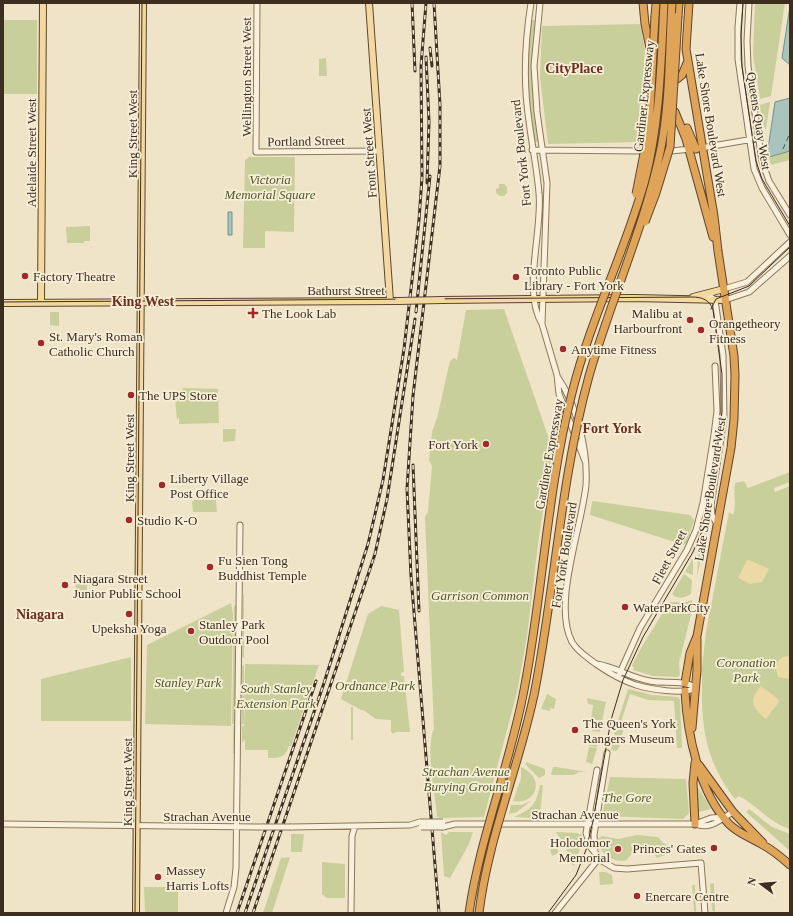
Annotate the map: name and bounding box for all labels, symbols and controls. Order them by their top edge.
street label: Wellington Street West [239,17,254,137]
street label: Gardiner Expressway [631,39,657,153]
street label: Lake Shore Boulevard West [692,52,730,198]
district label: CityPlace [545,61,603,76]
street label: Queens Quay West [744,71,774,171]
street label: King Street West [125,89,140,178]
street label: Adelaide Street West [24,98,39,208]
street label: Fort York Boulevard [508,98,534,207]
street label: Front Street West [358,107,380,199]
street label: Portland Street [267,133,345,149]
park label: Victoria Memorial Square [224,172,316,202]
place label: Toronto Public Library - Fort York [524,263,624,293]
place label: Factory Theatre [33,269,116,284]
marker: Factory Theatre [20,271,30,281]
marker: Toronto Public Library - Fort York [511,272,521,282]
street label: Bathurst Street [307,283,385,298]
district label: King West [112,294,175,309]
place label: The Look Lab [262,306,336,321]
place label: Malibu at Harbourfront [613,306,682,336]
marker: The Look Lab [247,307,259,319]
marker: Malibu at Harbourfront [685,315,695,325]
place label: Orangetheory Fitness [709,316,781,346]
marker: Orangetheory Fitness [696,325,706,335]
place label: St. Mary's Roman Catholic Church [49,329,143,359]
marker: St. Mary's Roman Catholic Church [36,338,46,348]
place label: Anytime Fitness [571,342,657,357]
marker: Anytime Fitness [558,344,568,354]
place label: The UPS Store [139,388,217,403]
marker: The UPS Store [126,390,136,400]
street label: Gardiner Expressway [532,397,566,511]
street label: King Street West [122,413,137,502]
street label: Lake Shore Boulevard West [691,416,729,562]
district label: Fort York [583,421,642,436]
place label: Fort York [428,437,478,452]
marker: Fort York [481,439,491,449]
place label: Liberty Village Post Office [170,471,249,501]
marker: Liberty Village Post Office [157,480,167,490]
street label: Fort York Boulevard [548,500,580,609]
place label: Studio K-O [137,513,197,528]
marker: Studio K-O [124,515,134,525]
street label: Fleet Street [648,527,690,587]
place label: Fu Sien Tong Buddhist Temple [218,553,307,583]
marker: Fu Sien Tong Buddhist Temple [205,562,215,572]
place label: Niagara Street Junior Public School [73,571,182,601]
marker: Niagara Street Junior Public School [60,580,70,590]
park label: Garrison Common [431,588,529,603]
place label: WaterParkCity [633,600,710,615]
marker: WaterParkCity [620,602,630,612]
district label: Niagara [16,607,64,622]
marker: Upeksha Yoga [124,609,134,619]
place label: Stanley Park Outdoor Pool [199,617,270,647]
place label: Upeksha Yoga [91,621,167,636]
marker: Stanley Park Outdoor Pool [186,626,196,636]
park label: Coronation Park [716,655,776,685]
park label: Stanley Park [155,675,222,690]
park label: Ordnance Park [335,678,415,693]
park label: South Stanley Extension Park [235,681,316,711]
place label: The Queen's York Rangers Museum [583,716,676,746]
marker: The Queen's York Rangers Museum [570,725,580,735]
street label: King Street West [120,737,135,826]
park label: Strachan Avenue Burying Ground [422,764,510,794]
park label: The Gore [603,790,652,805]
street label: Strachan Avenue [531,807,619,822]
street label: Strachan Avenue [163,809,251,824]
place label: Holodomor Memorial [550,835,611,865]
place label: Princes' Gates [633,841,706,856]
marker: Princes' Gates [709,843,719,853]
marker: Holodomor Memorial [613,844,623,854]
place label: Massey Harris Lofts [166,863,229,893]
north arrow [741,864,781,904]
marker: Massey Harris Lofts [153,872,163,882]
text: N [745,876,758,887]
place label: Enercare Centre [645,889,729,904]
marker: Enercare Centre [632,891,642,901]

